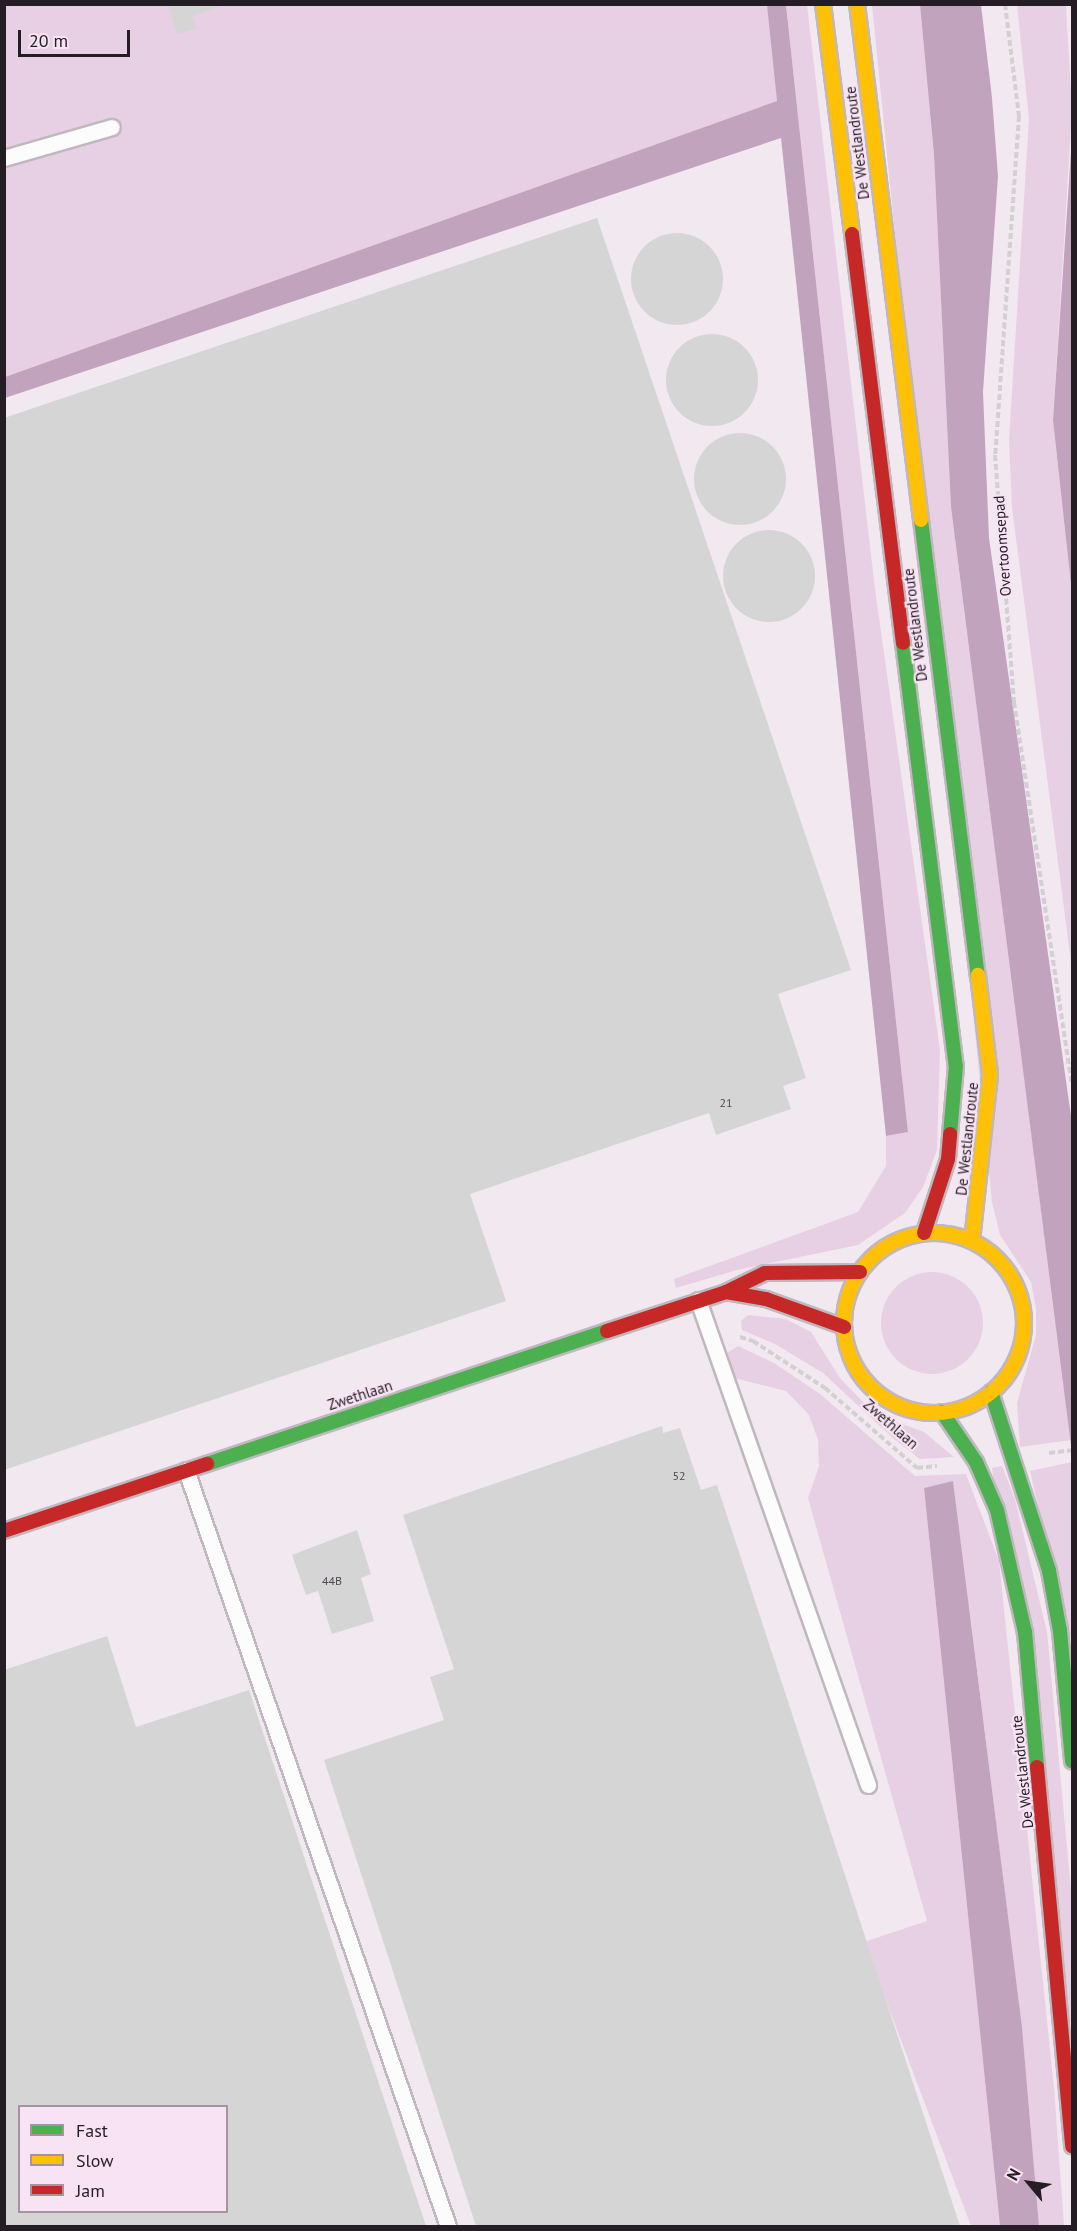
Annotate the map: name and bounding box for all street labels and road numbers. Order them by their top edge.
street label: De Westlandroute [841,85,873,201]
street label: Overtoomsepad [989,495,1015,597]
street label: De Westlandroute [899,567,931,683]
street label: De Westlandroute [952,1081,982,1197]
street label: Zwethlaan [325,1376,395,1414]
street label: Zwethlaan [860,1395,922,1453]
street label: De Westlandroute [1007,1714,1037,1830]

